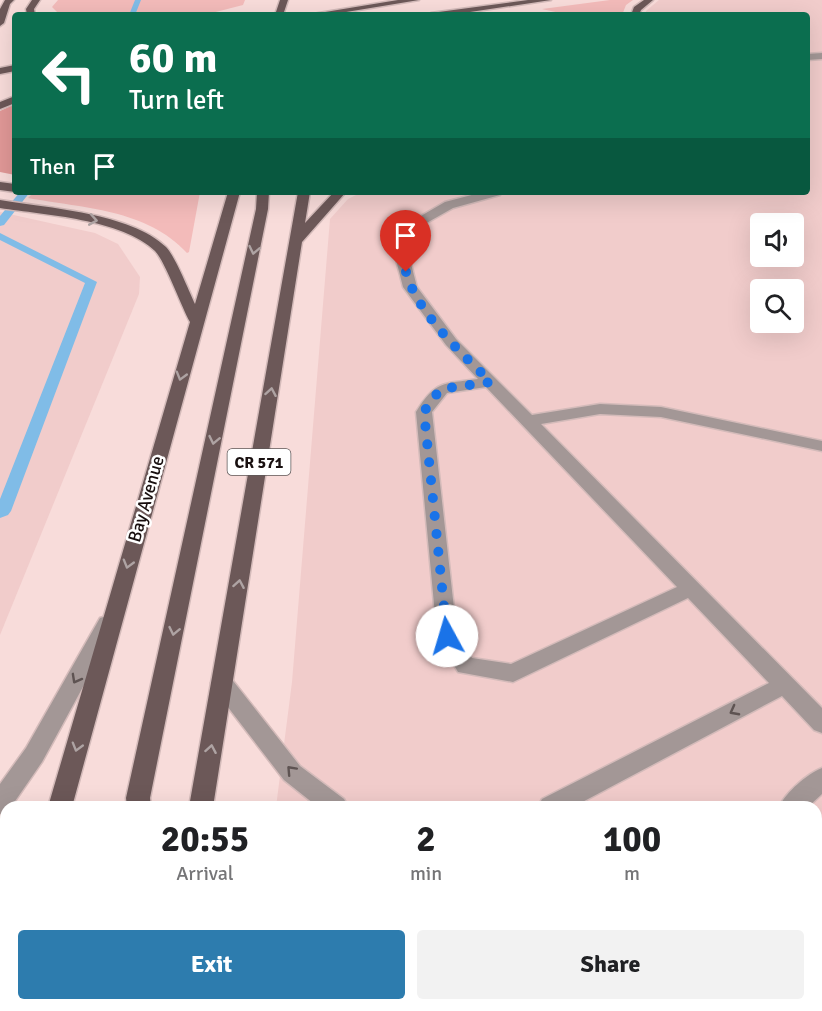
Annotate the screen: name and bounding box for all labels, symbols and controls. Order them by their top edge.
text: 60 m [129,33,218,84]
icon: left [30,36,108,114]
text: Turn left [129,84,224,117]
icon: arrive [88,150,121,183]
text: Then [30,153,76,180]
pin [380,210,431,272]
one-way arrow [88,213,98,226]
map controls [750,213,804,333]
button: sound [750,213,804,267]
icon: arrive [389,219,422,252]
one-way arrow [248,244,261,254]
button: search [750,279,804,333]
one-way arrow [175,371,188,381]
one-way arrow [264,387,277,397]
one-way arrow [208,435,221,445]
road number: CR 571 [228,449,290,475]
street label: Bay Avenue [123,453,169,545]
one-way arrow [123,558,135,569]
one-way arrow [232,580,244,589]
position arrow [415,604,479,668]
one-way arrow [168,626,181,636]
one-way arrow [72,673,83,683]
one-way arrow [730,704,741,715]
one-way arrow [72,741,84,752]
one-way arrow [204,745,216,754]
one-way arrow [287,766,298,777]
text: 20:55 [161,817,249,862]
text: 2 [416,817,436,862]
text: 100 [603,817,661,862]
text: Arrival [176,861,234,886]
text: min [410,861,442,886]
text: m [624,861,640,886]
button: Exit [18,930,405,999]
button: Share [417,930,804,999]

